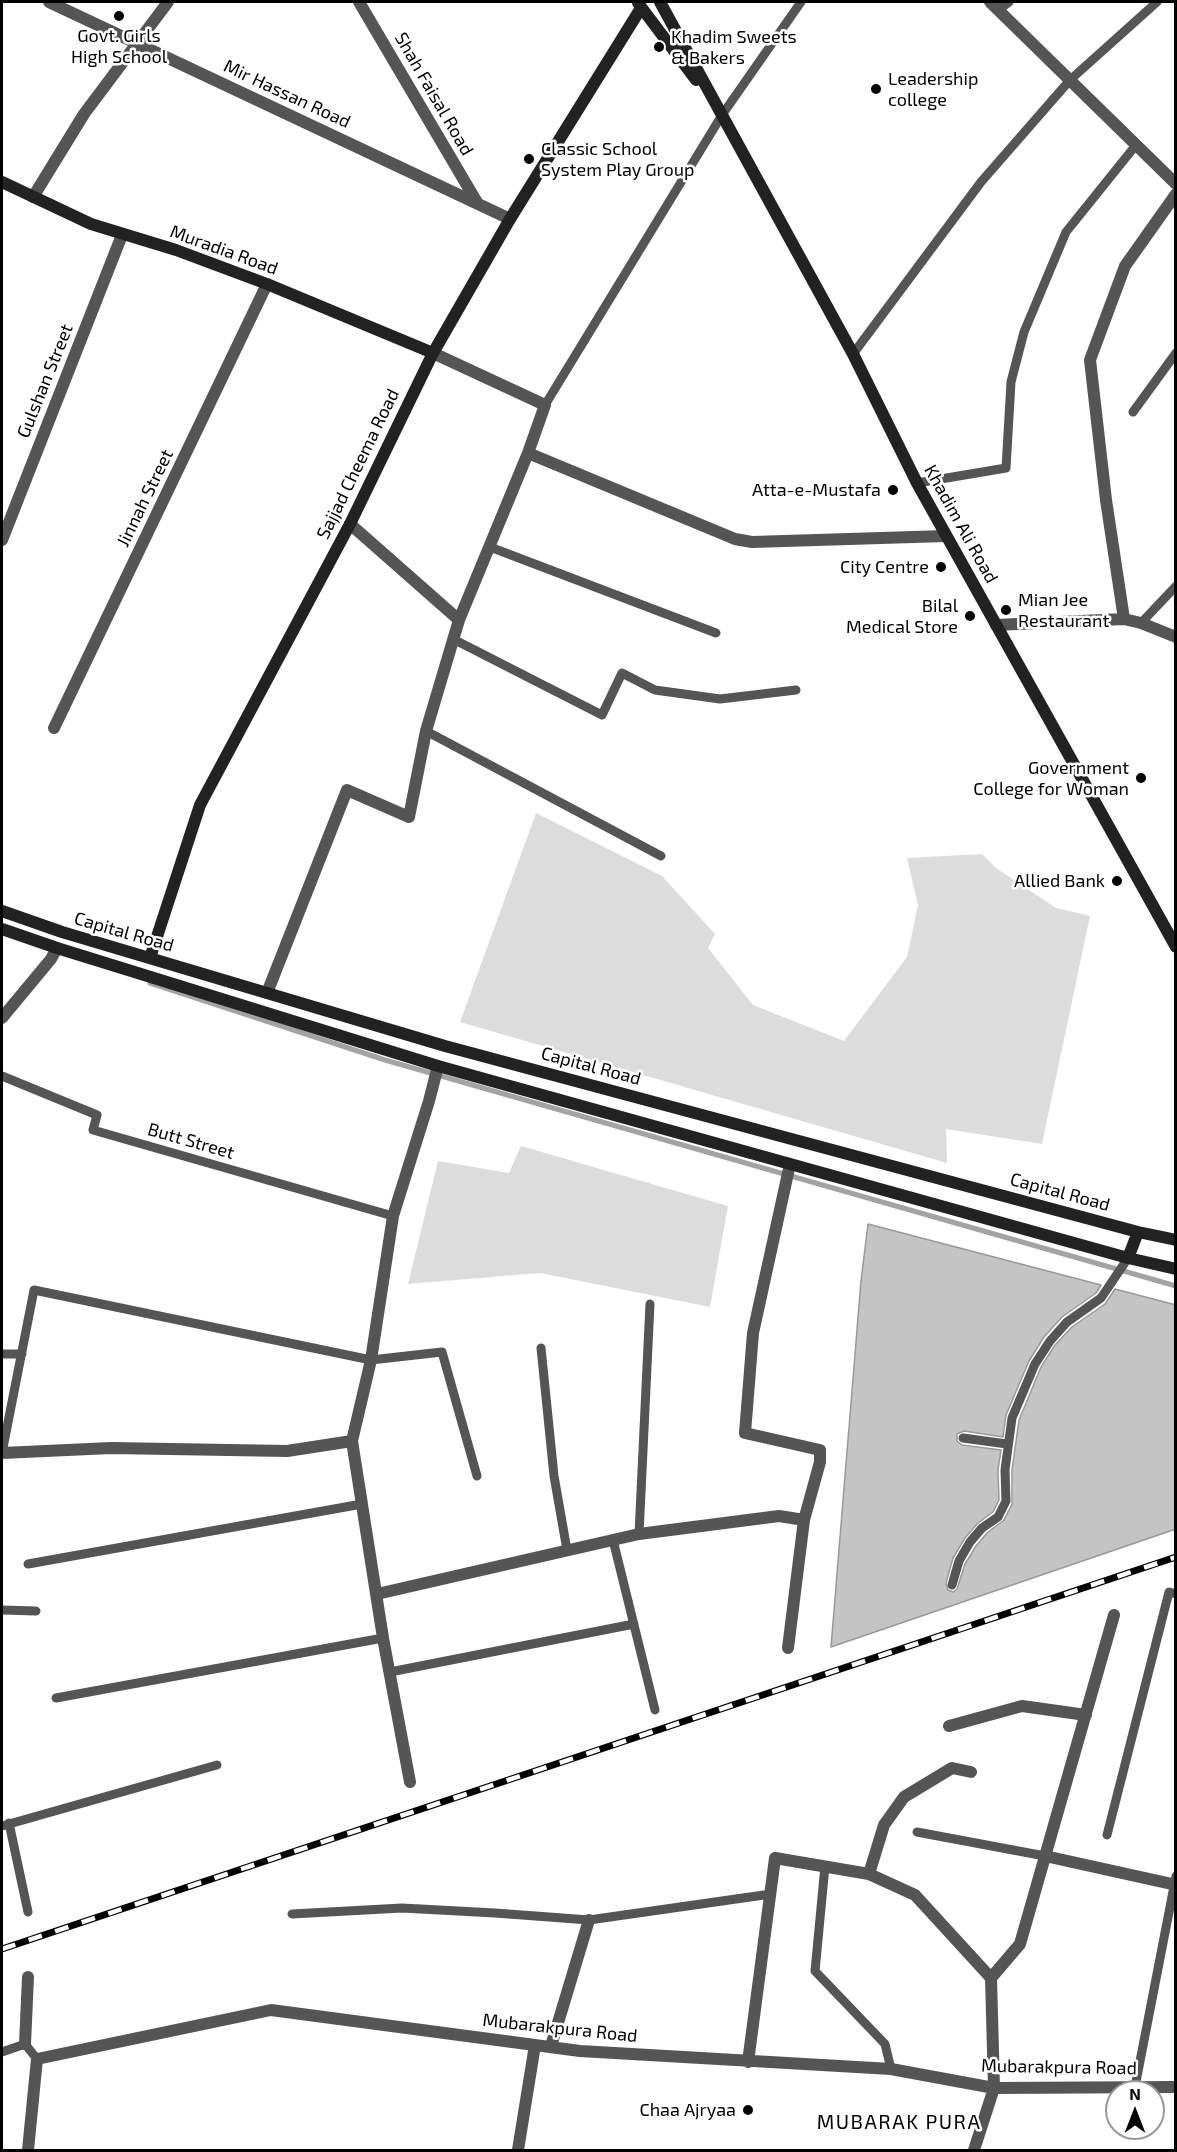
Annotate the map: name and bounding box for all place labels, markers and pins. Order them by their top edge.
marker: Govt. Girls High School [112,9,126,23]
place label: Govt. Girls High School [71,25,167,68]
place label: Khadim Sweets & Bakers [671,26,797,68]
marker: Khadim Sweets & Bakers [652,40,666,54]
place label: Leadership college [888,68,978,110]
marker: Leadership college [869,82,883,96]
place label: Classic School System Play Group [541,138,695,180]
marker: Classic School System Play Group [522,152,536,166]
place label: Atta-e-Mustafa [752,479,881,501]
marker: Atta-e-Mustafa [886,483,900,497]
place label: City Centre [840,556,929,578]
marker: City Centre [934,560,948,574]
place label: Mian Jee Restaurant [1018,589,1109,632]
place label: Bilal Medical Store [846,595,958,638]
marker: Mian Jee Restaurant [999,603,1013,617]
marker: Bilal Medical Store [963,609,977,623]
place label: Government College for Woman [973,757,1129,800]
marker: Government College for Woman [1134,771,1148,785]
place label: Allied Bank [1014,870,1105,892]
marker: Allied Bank [1110,874,1124,888]
place label: Chaa Ajryaa [639,2099,736,2121]
marker: Chaa Ajryaa [741,2103,755,2117]

